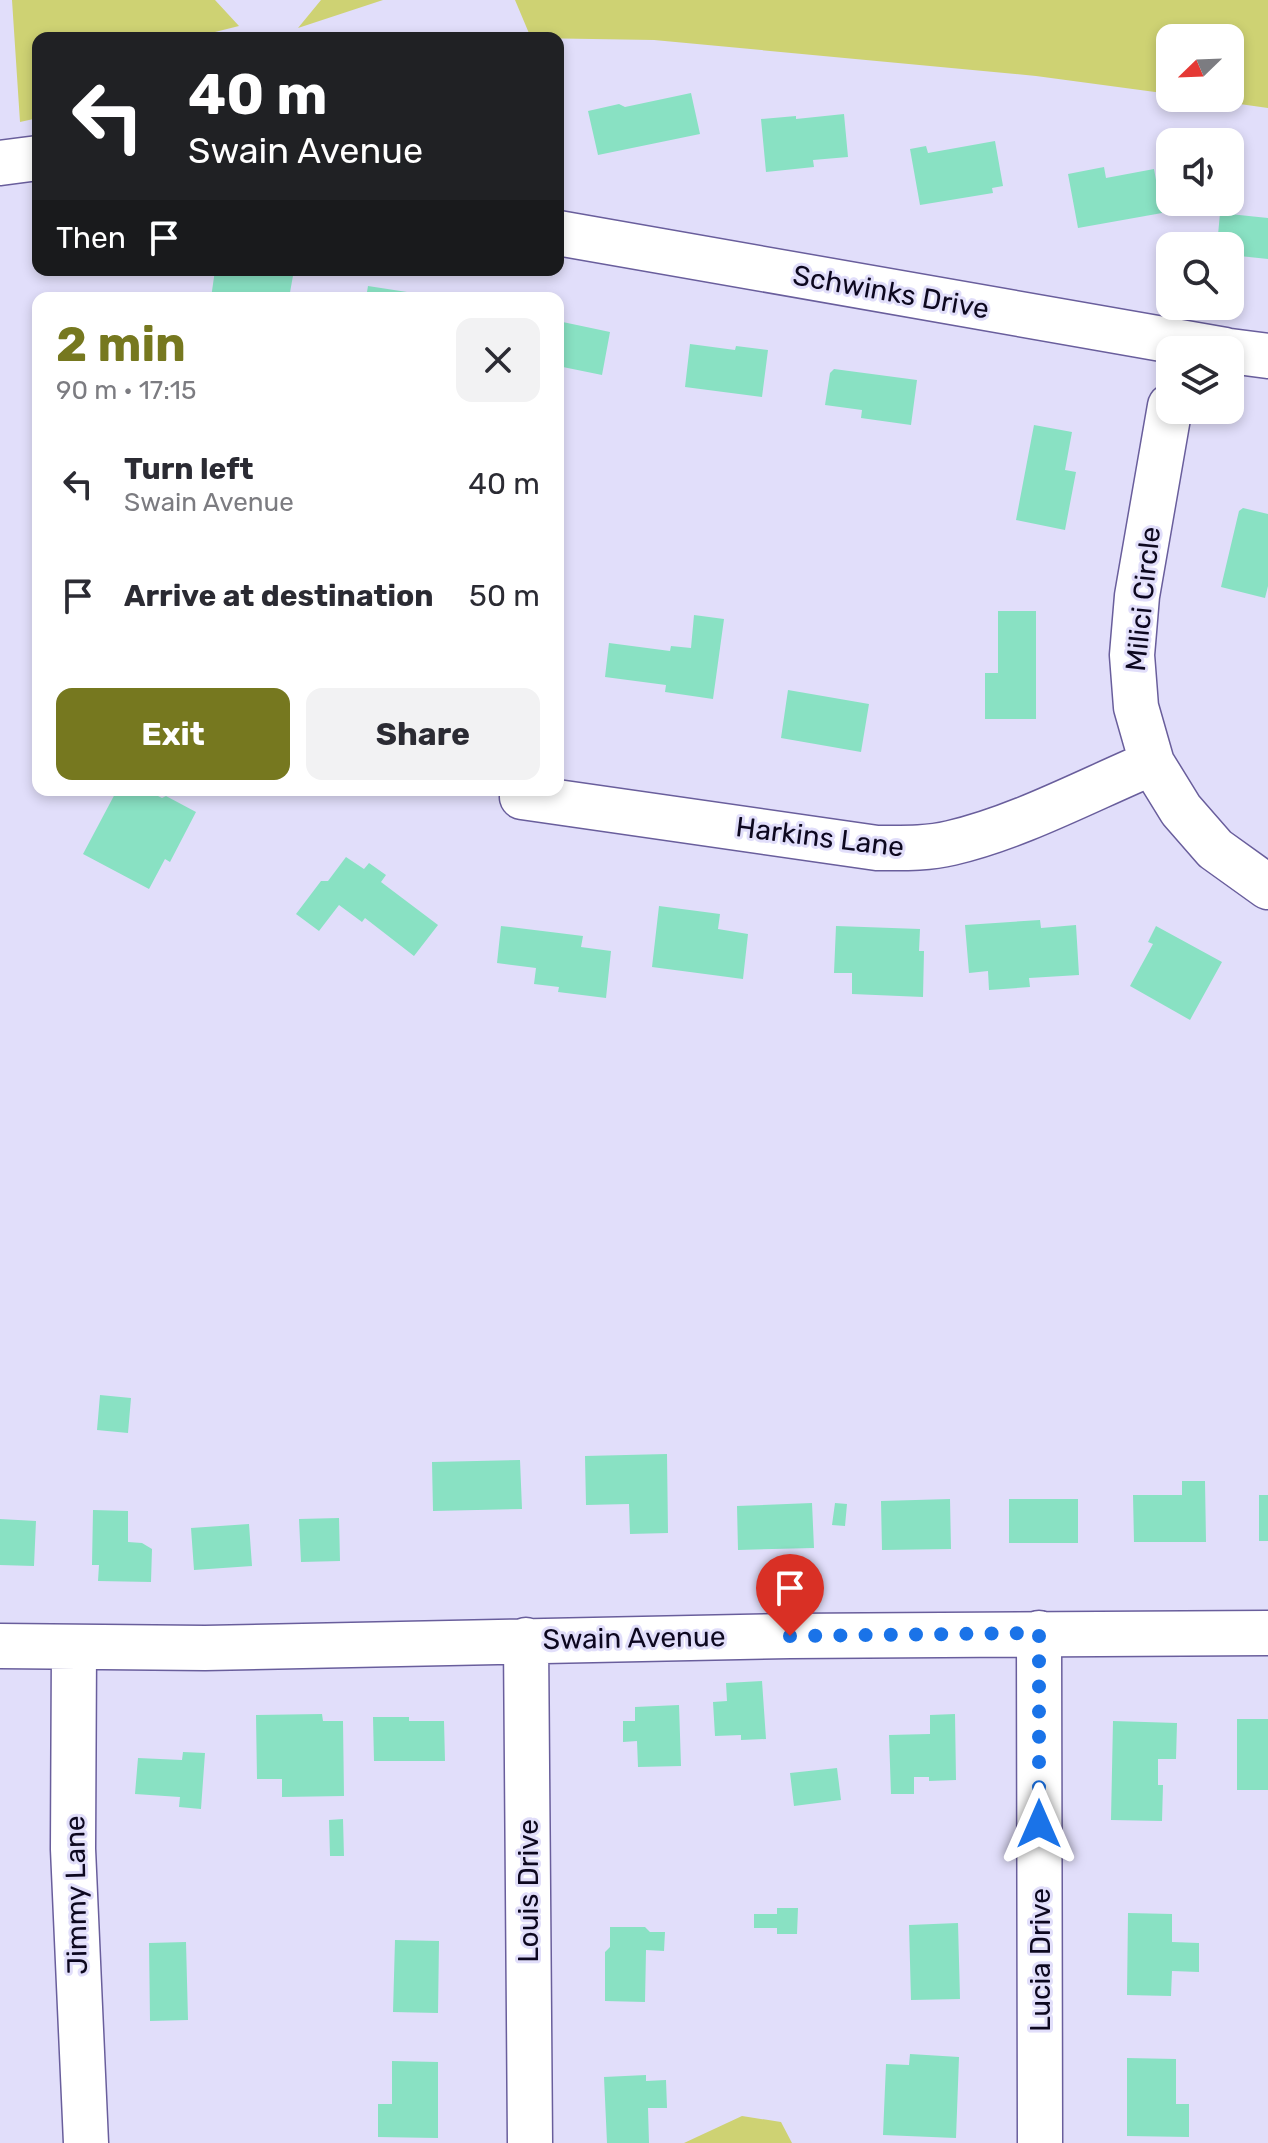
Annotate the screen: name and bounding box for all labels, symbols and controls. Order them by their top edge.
north arrow [1156,24,1244,112]
map controls [1156,24,1244,424]
text: 40 m [188,62,328,128]
icon: left [56,64,160,168]
button: sound [1156,128,1244,216]
text: Swain Avenue [188,129,423,172]
icon: arrive [142,216,186,260]
text: Then [56,220,126,256]
button: search [1156,232,1244,320]
street label: Schwinks Drive [790,259,992,325]
text: 2 min [56,316,186,373]
button: close [456,318,540,402]
button: layers [1156,336,1244,424]
text: 90 m · 17:15 [56,375,196,406]
text: Turn left [124,451,254,487]
icon: left [56,462,100,506]
text: 40 m [468,466,540,502]
text: Swain Avenue [124,487,294,518]
street label: Milici Circle [1119,525,1167,673]
icon: arrive [56,574,100,618]
text: Arrive at destination [124,578,434,614]
text: 50 m [469,578,540,614]
button: Exit [56,688,290,780]
button: Share [306,688,540,780]
street label: Harkins Lane [734,810,906,864]
pin [756,1554,824,1636]
icon: arrive [768,1566,812,1610]
street label: Swain Avenue [542,1620,726,1656]
position arrow [997,1782,1081,1866]
street label: Jimmy Lane [58,1815,94,1975]
street label: Louis Drive [512,1819,545,1963]
street label: Lucia Drive [1024,1888,1057,2032]

